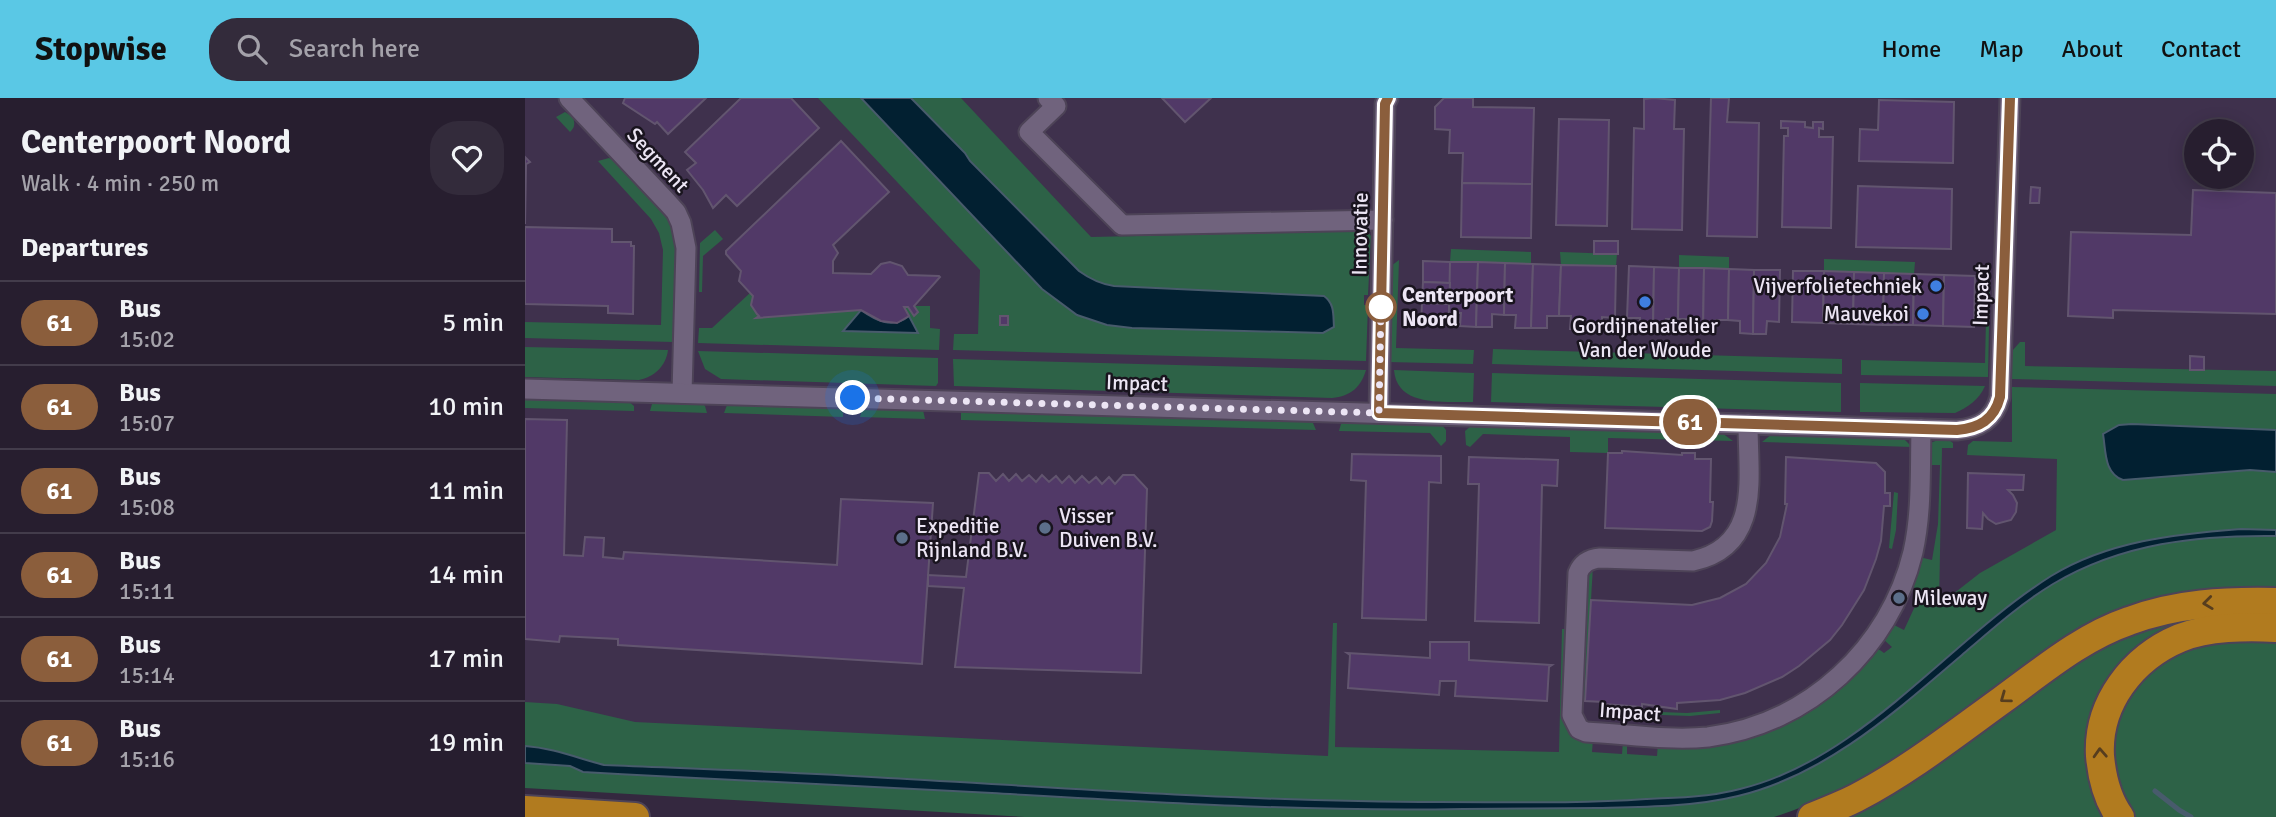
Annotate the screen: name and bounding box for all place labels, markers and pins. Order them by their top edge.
place label: Vijverfolietechniek [1753,273,1922,299]
marker: Vijverfolietechniek [1928,278,1944,294]
place label: Centerpoort Noord [1402,282,1513,332]
marker: Centerpoort Noord [1366,292,1396,322]
marker: Gordijnenatelier Van der Woude [1637,294,1653,310]
place label: Mauvekoi [1823,301,1909,327]
marker: Mauvekoi [1915,306,1931,322]
place label: Gordijnenatelier Van der Woude [1572,313,1718,363]
place label: Visser Duiven B.V. [1059,503,1157,553]
place label: Expeditie Rijnland B.V. [916,513,1028,563]
marker: Visser Duiven B.V. [1037,520,1053,536]
marker: Expeditie Rijnland B.V. [894,530,910,546]
place label: Mileway [1913,585,1987,611]
marker: Mileway [1891,590,1907,606]

